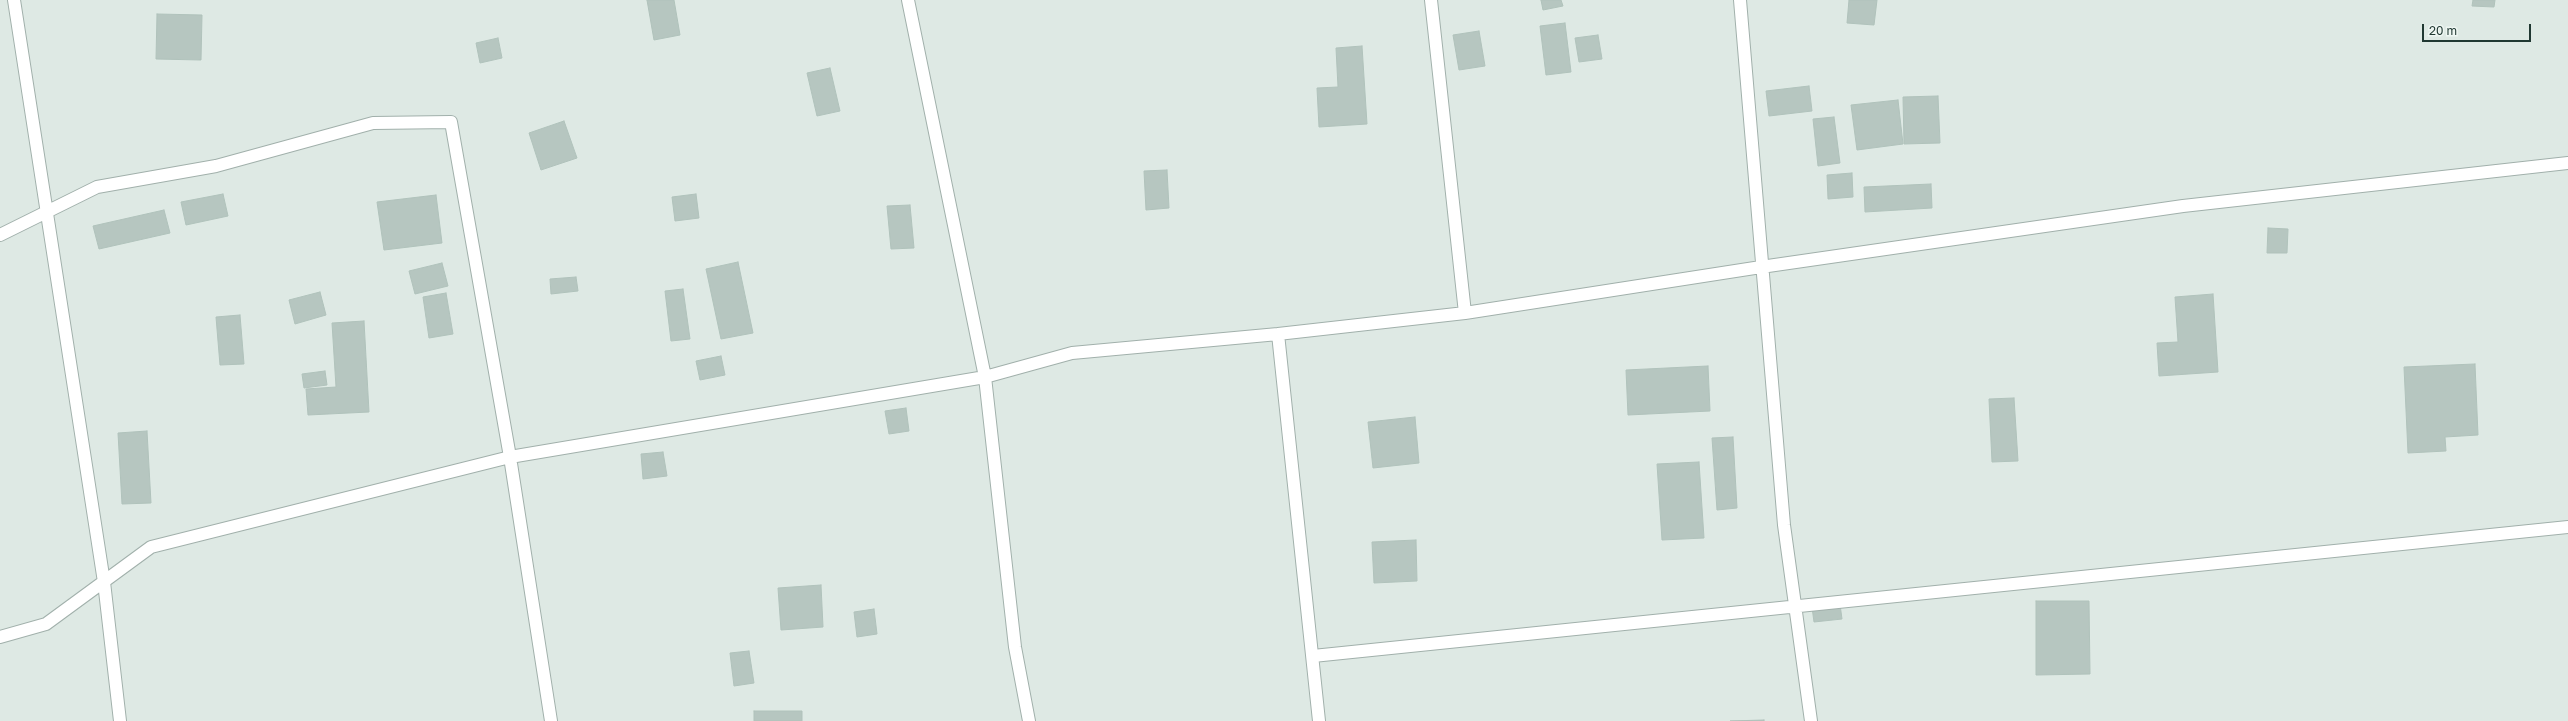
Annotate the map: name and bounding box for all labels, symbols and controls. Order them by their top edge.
scale bar [2424,16,2533,42]
text: 20 m [2429,23,2457,38]

